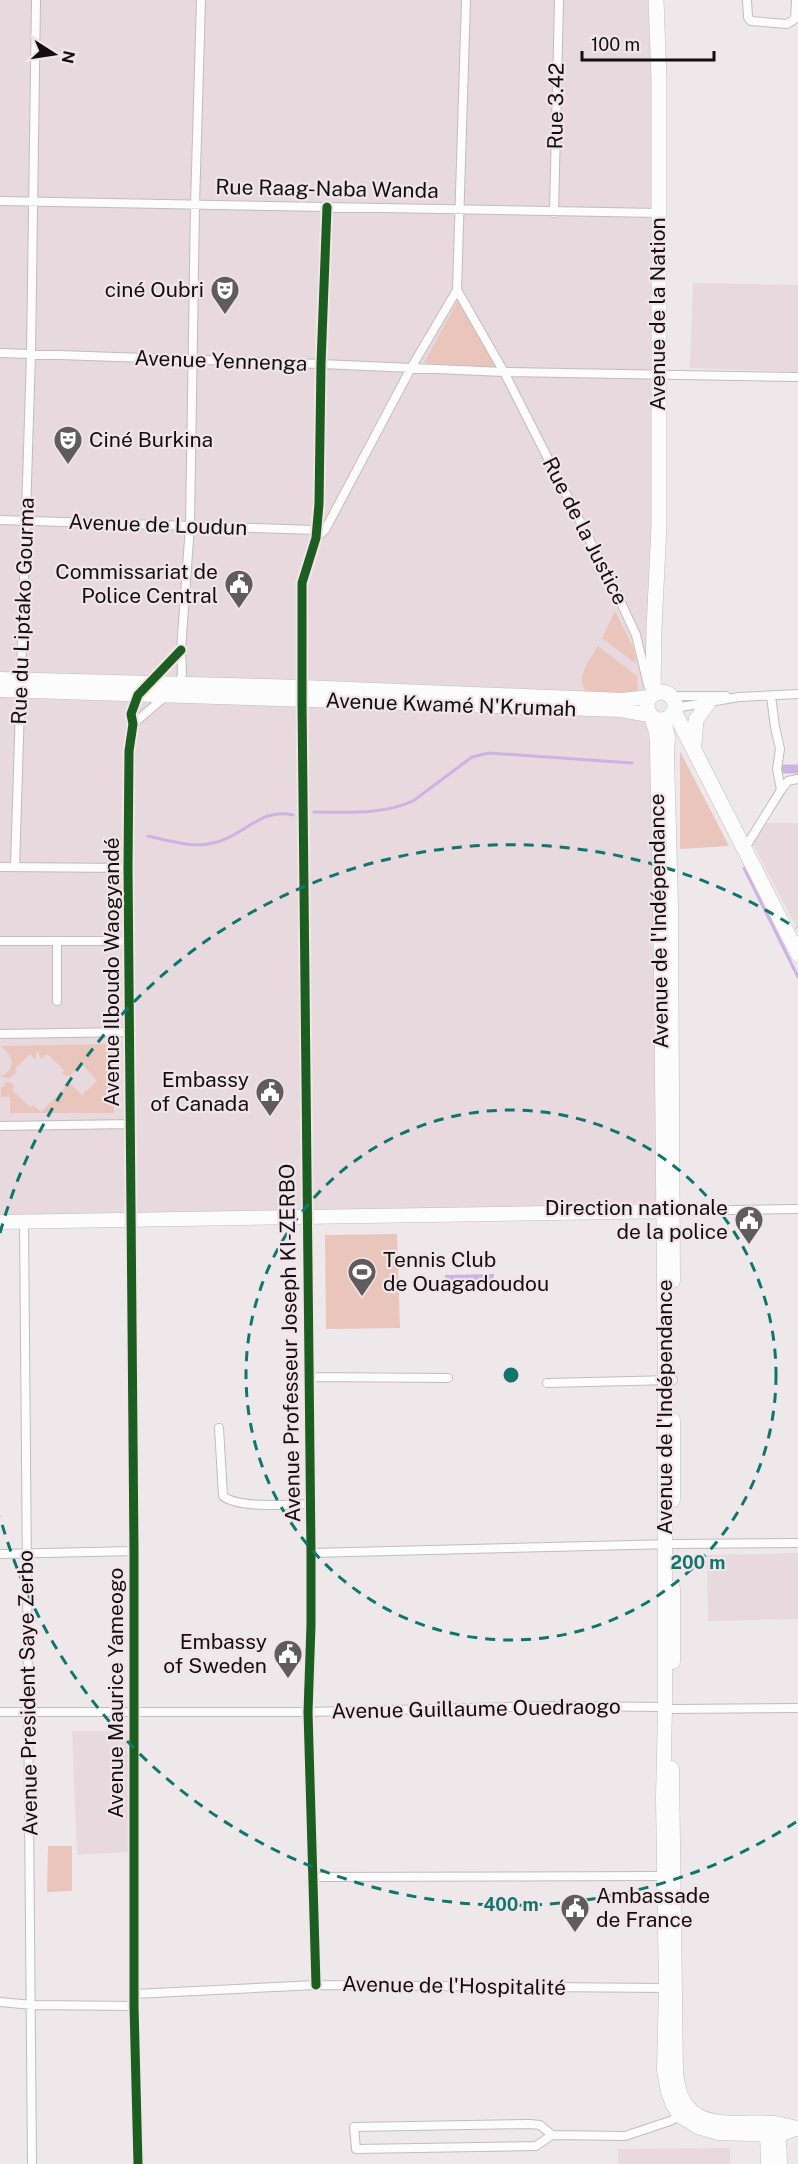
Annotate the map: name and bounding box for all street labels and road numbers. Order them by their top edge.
street label: Rue 3.42 [542,62,569,150]
street label: Rue Raag-Naba Wanda [215,174,439,203]
street label: Avenue de la Nation [645,217,670,411]
street label: Avenue Yennenga [134,345,308,376]
street label: Rue de la Justice [537,453,633,609]
street label: Rue du Liptako Gourma [6,497,39,725]
street label: Avenue de Loudun [68,509,248,540]
street label: Avenue Kwamé N'Krumah [325,688,577,721]
street label: Avenue de l'Indépendance [644,793,673,1049]
street label: Avenue Ilboudo Waogyandé [99,837,124,1107]
street label: Avenue Professeur Joseph KI-ZERBO [274,1164,305,1523]
street label: Avenue de l'Indépendance [652,1279,677,1535]
street label: Avenue President Saye Zerbo [13,1550,42,1836]
street label: Avenue Maurice Yameogo [103,1568,128,1818]
street label: Avenue Guillaume Ouedraogo [331,1693,621,1724]
street label: Avenue de l'Hospitalité [342,1971,566,2000]

